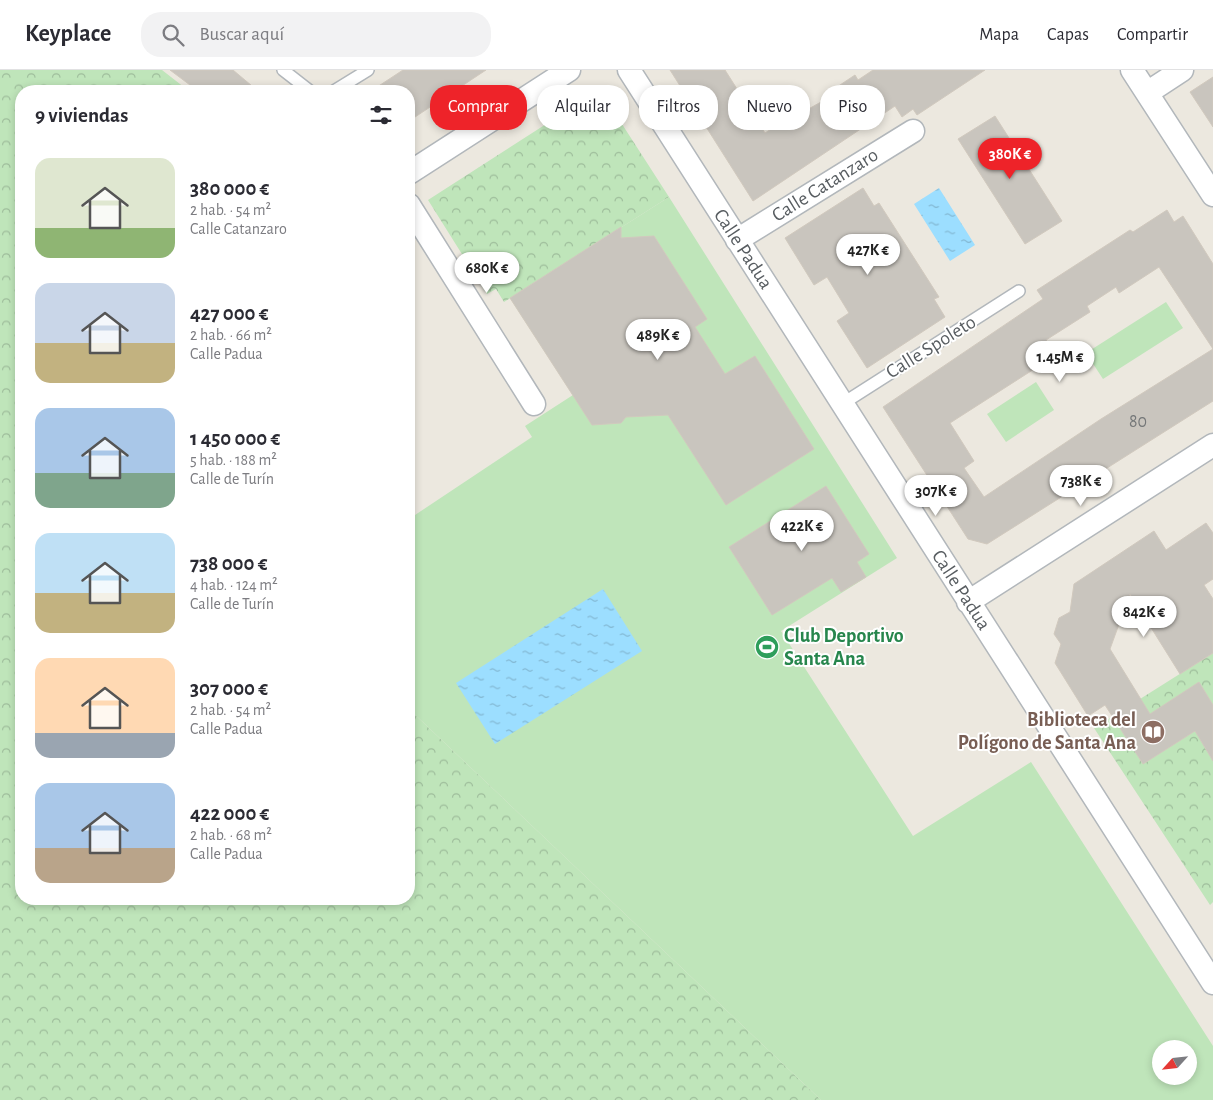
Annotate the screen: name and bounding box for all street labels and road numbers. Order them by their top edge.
street label: Calle Catanzaro [768,144,882,226]
street label: Calle Padua [710,205,776,293]
street label: Calle Spoleto [883,312,979,382]
street label: Calle Padua [928,546,994,634]

